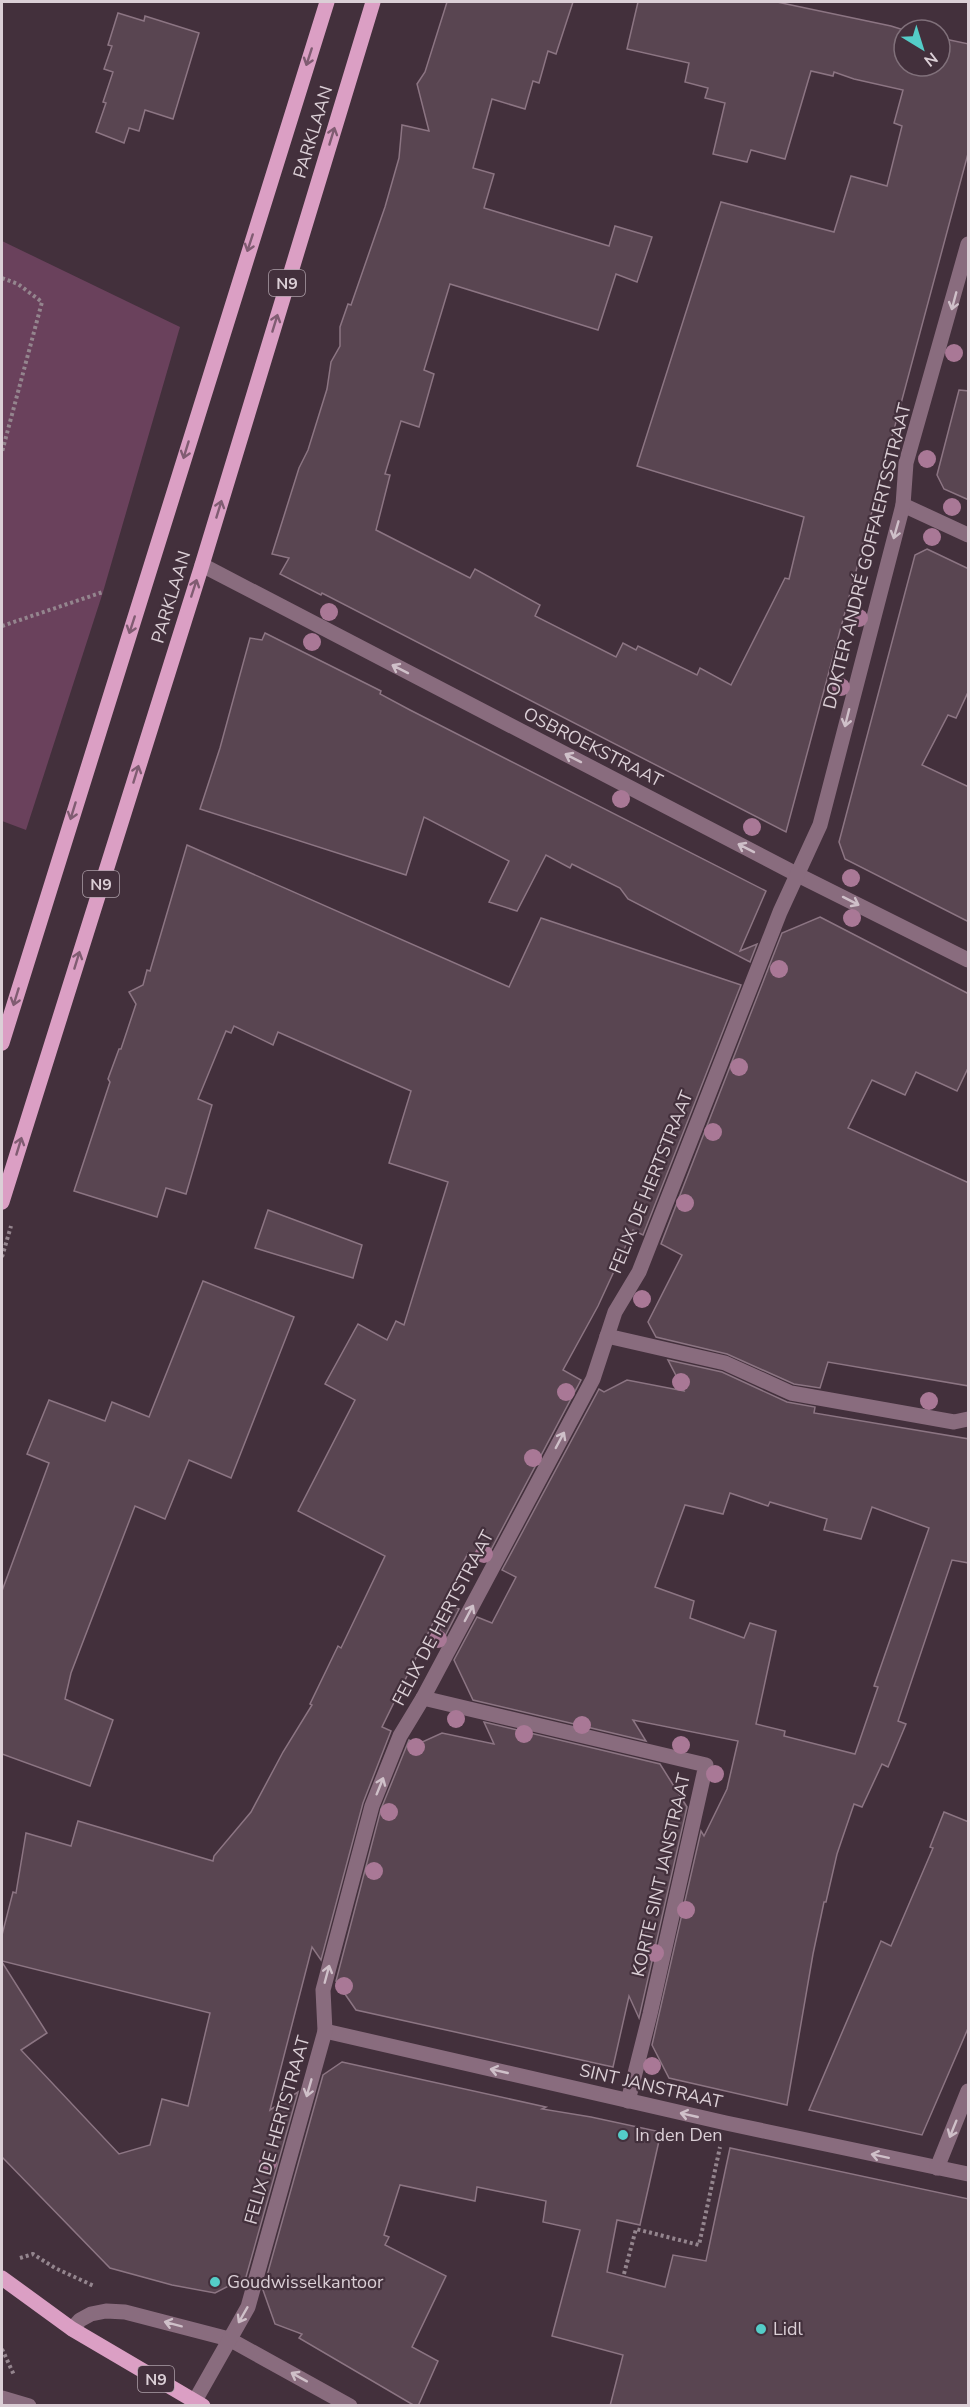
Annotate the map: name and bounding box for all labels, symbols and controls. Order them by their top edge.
north arrow [892,18,952,78]
one-way arrow [303,47,314,66]
text: N [919,47,942,71]
street label: PARKLAAN [288,83,338,181]
one-way arrow [327,127,338,146]
one-way arrow [244,233,255,252]
road number: N9 [269,270,305,296]
one-way arrow [947,291,959,310]
one-way arrow [270,314,281,333]
street label: DOKTER ANDRÉ GOFFAERTSSTRAAT [817,400,917,711]
one-way arrow [180,440,191,459]
one-way arrow [214,500,225,519]
one-way arrow [890,520,901,539]
street label: PARKLAAN [146,548,196,646]
one-way arrow [190,579,201,598]
one-way arrow [125,615,136,634]
one-way arrow [391,662,409,674]
street label: OSBROEKSTRAAT [519,702,667,793]
one-way arrow [841,709,852,728]
one-way arrow [565,752,583,764]
one-way arrow [131,765,142,784]
one-way arrow [67,801,78,820]
one-way arrow [738,842,756,853]
road number: N9 [83,871,119,897]
one-way arrow [841,896,859,908]
one-way arrow [72,951,83,970]
one-way arrow [9,987,20,1006]
street label: FELIX DE HERTSTRAAT [603,1087,699,1277]
one-way arrow [14,1137,25,1156]
one-way arrow [555,1432,566,1450]
street label: FELIX DE HERTSTRAAT [387,1526,499,1710]
one-way arrow [464,1604,475,1622]
street label: KORTE SINT JANSTRAAT [626,1771,696,1979]
one-way arrow [375,1777,386,1796]
one-way arrow [322,1964,334,1983]
street label: FELIX DE HERTSTRAAT [239,2033,315,2227]
street label: SINT JANSTRAAT [577,2058,725,2114]
one-way arrow [490,2065,509,2077]
one-way arrow [303,2078,314,2097]
one-way arrow [680,2108,699,2120]
one-way arrow [947,2120,958,2138]
place label: In den Den [635,2123,723,2147]
marker: In den Den [616,2128,630,2142]
one-way arrow [871,2149,890,2161]
place label: Goudwisselkantoor [227,2270,384,2294]
marker: Goudwisselkantoor [208,2275,222,2289]
one-way arrow [237,2306,249,2323]
place label: Lidl [773,2317,803,2341]
one-way arrow [164,2318,183,2330]
marker: Lidl [754,2322,768,2336]
road number: N9 [138,2366,174,2392]
one-way arrow [290,2371,308,2382]

